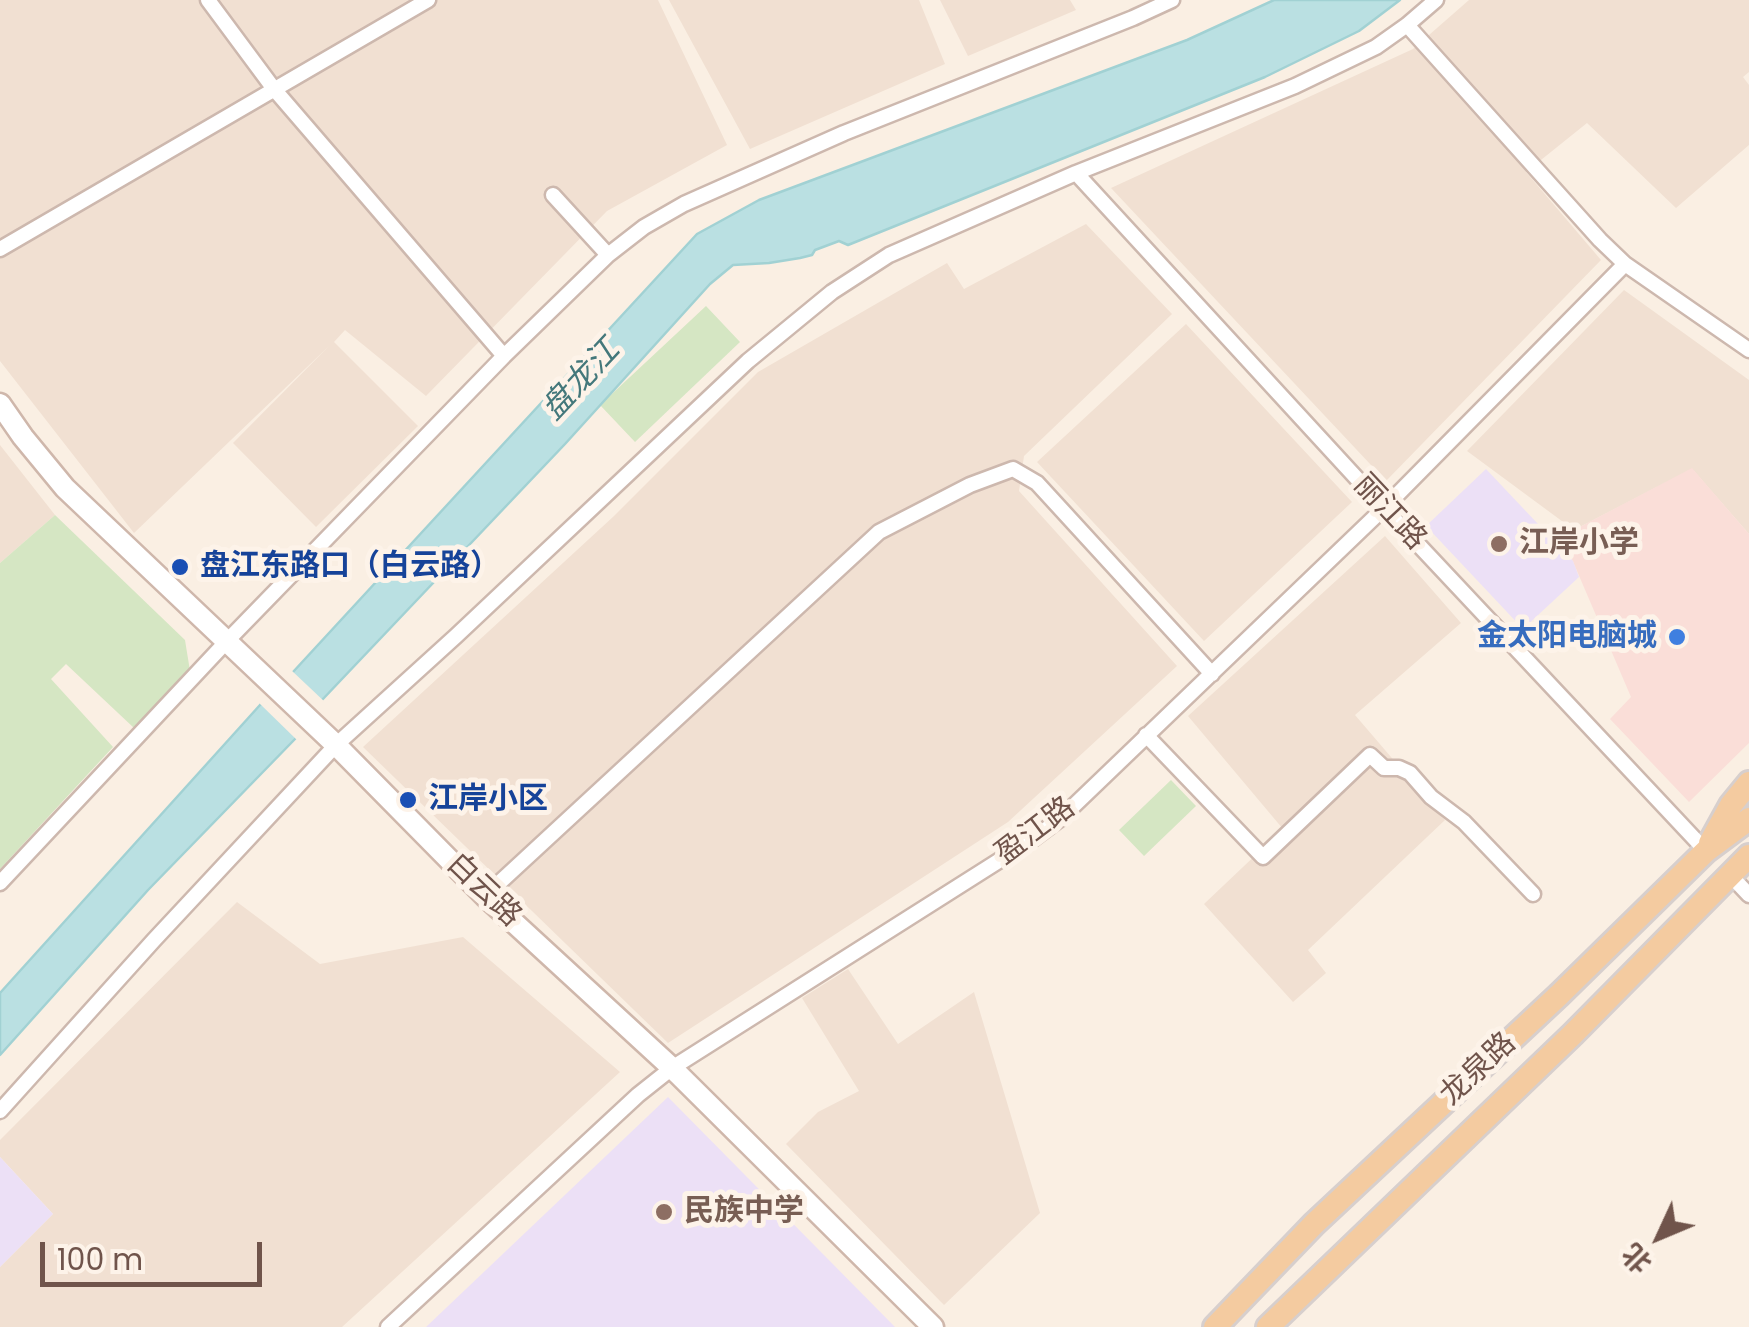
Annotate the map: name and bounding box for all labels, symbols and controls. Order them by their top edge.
water label: 盘龙江 [535,333,629,429]
street label: 丽江路 [1345,468,1433,558]
place label: 江岸小学 [1519,526,1639,562]
marker: 江岸小学 [1488,533,1510,555]
place label: 盘江东路口（白云路） [200,549,500,585]
marker: 盘江东路口（白云路） [169,556,191,578]
place label: 金太阳电脑城 [1477,619,1657,655]
marker: 金太阳电脑城 [1666,626,1688,648]
place label: 江岸小区 [428,782,548,818]
marker: 江岸小区 [397,789,419,811]
street label: 盈江路 [989,791,1083,873]
street label: 白云路 [438,847,528,935]
street label: 龙泉路 [1434,1026,1524,1114]
north arrow [1609,1187,1709,1287]
place label: 民族中学 [684,1194,804,1230]
marker: 民族中学 [653,1201,675,1223]
scale bar [45,1222,268,1284]
text: 北 [1613,1235,1661,1282]
text: 100 m [57,1238,143,1281]

